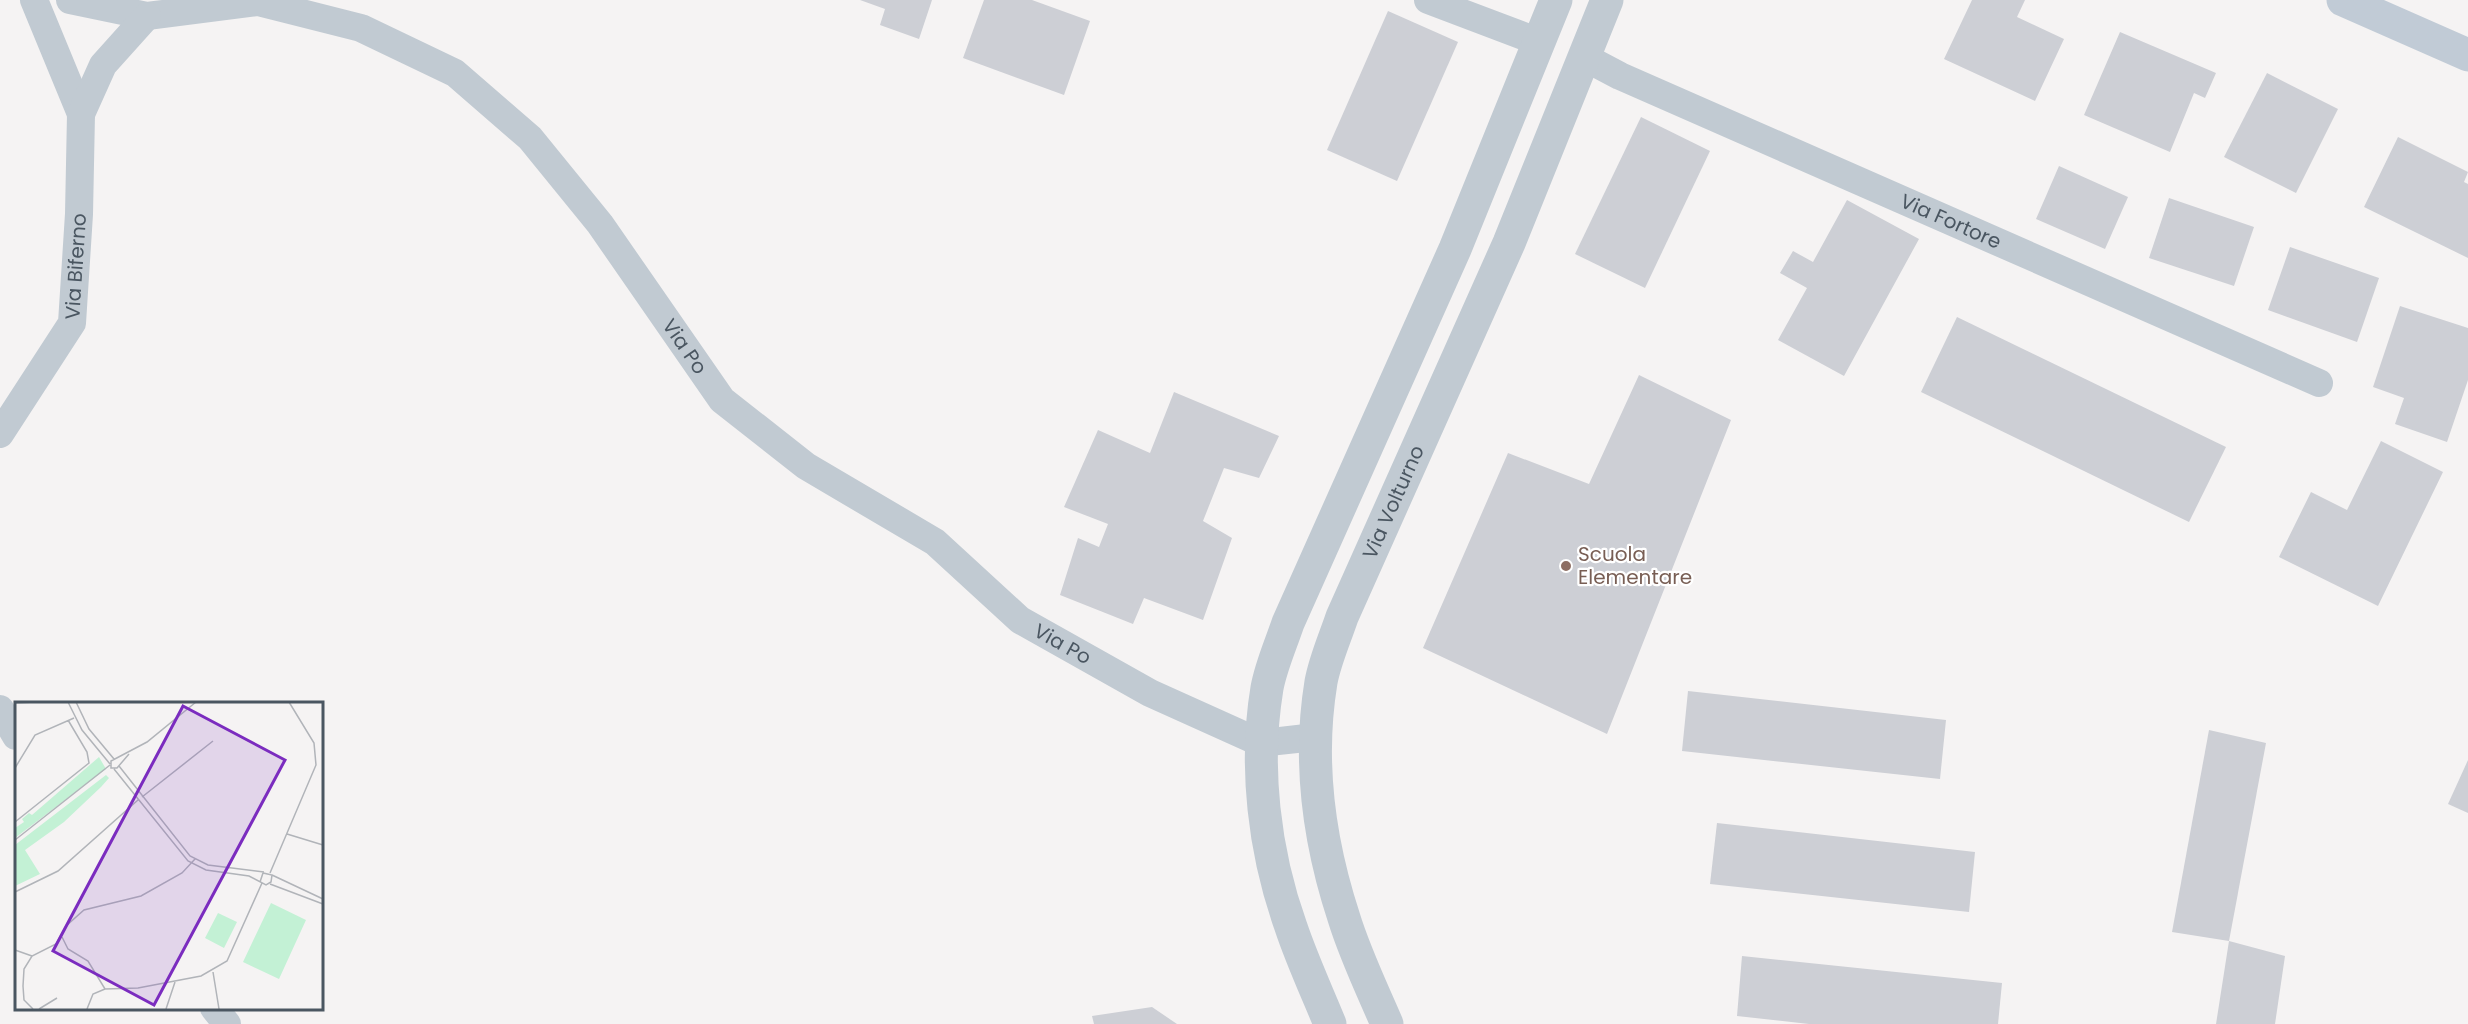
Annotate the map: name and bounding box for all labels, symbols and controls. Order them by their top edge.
street label: Via Fortore [1896,187,2006,256]
street label: Via Biferno [58,212,93,321]
street label: Via Po [656,313,714,380]
street label: Via Volturno [1356,441,1431,563]
place label: Scuola Elementare [1578,540,1692,591]
marker: Scuola Elementare [1559,559,1573,573]
street label: Via Po [1029,617,1096,671]
inset map [15,702,322,1009]

